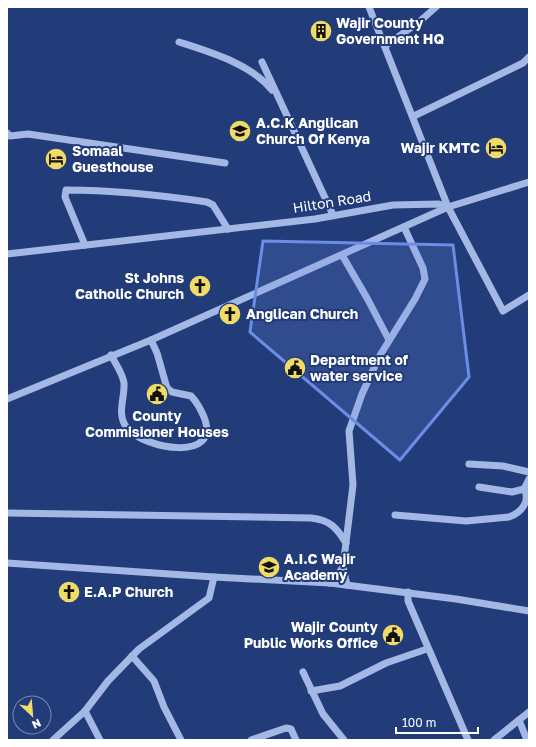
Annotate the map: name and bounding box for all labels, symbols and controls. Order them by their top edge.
place label: Wajir County Government HQ [336,14,444,47]
building icon: Wajir County Government HQ [308,18,334,44]
place label: A.C.K Anglican Church Of Kenya [256,114,370,147]
school or university icon: A.C.K Anglican Church Of Kenya [227,118,253,144]
hotel icon: Wajir KMTC [483,135,509,161]
place label: Wajir KMTC [400,139,480,156]
place label: Somaal Guesthouse [72,142,154,175]
hotel icon: Somaal Guesthouse [43,146,69,172]
street label: Hilton Road [292,187,372,216]
place label: St Johns Catholic Church [75,269,184,302]
church icon: St Johns Catholic Church [187,273,213,299]
church icon: Anglican Church [217,301,243,327]
place label: Anglican Church [246,305,358,322]
place label: Department of water service [310,351,409,384]
public building icon: Department of water service [282,355,308,381]
public building icon: County Commisioner Houses [144,381,170,407]
place label: County Commisioner Houses [85,407,229,440]
place label: A.I.C Wajir Academy [284,550,356,583]
school or university icon: A.I.C Wajir Academy [256,554,282,580]
church icon: E.A.P Church [56,579,82,605]
place label: E.A.P Church [84,583,173,600]
place label: Wajir County Public Works Office [244,618,379,651]
public building icon: Wajir County Public Works Office [380,622,406,648]
north arrow [12,695,52,735]
scale bar [396,709,478,735]
text: 100 m [402,715,436,730]
text: N [30,717,43,732]

